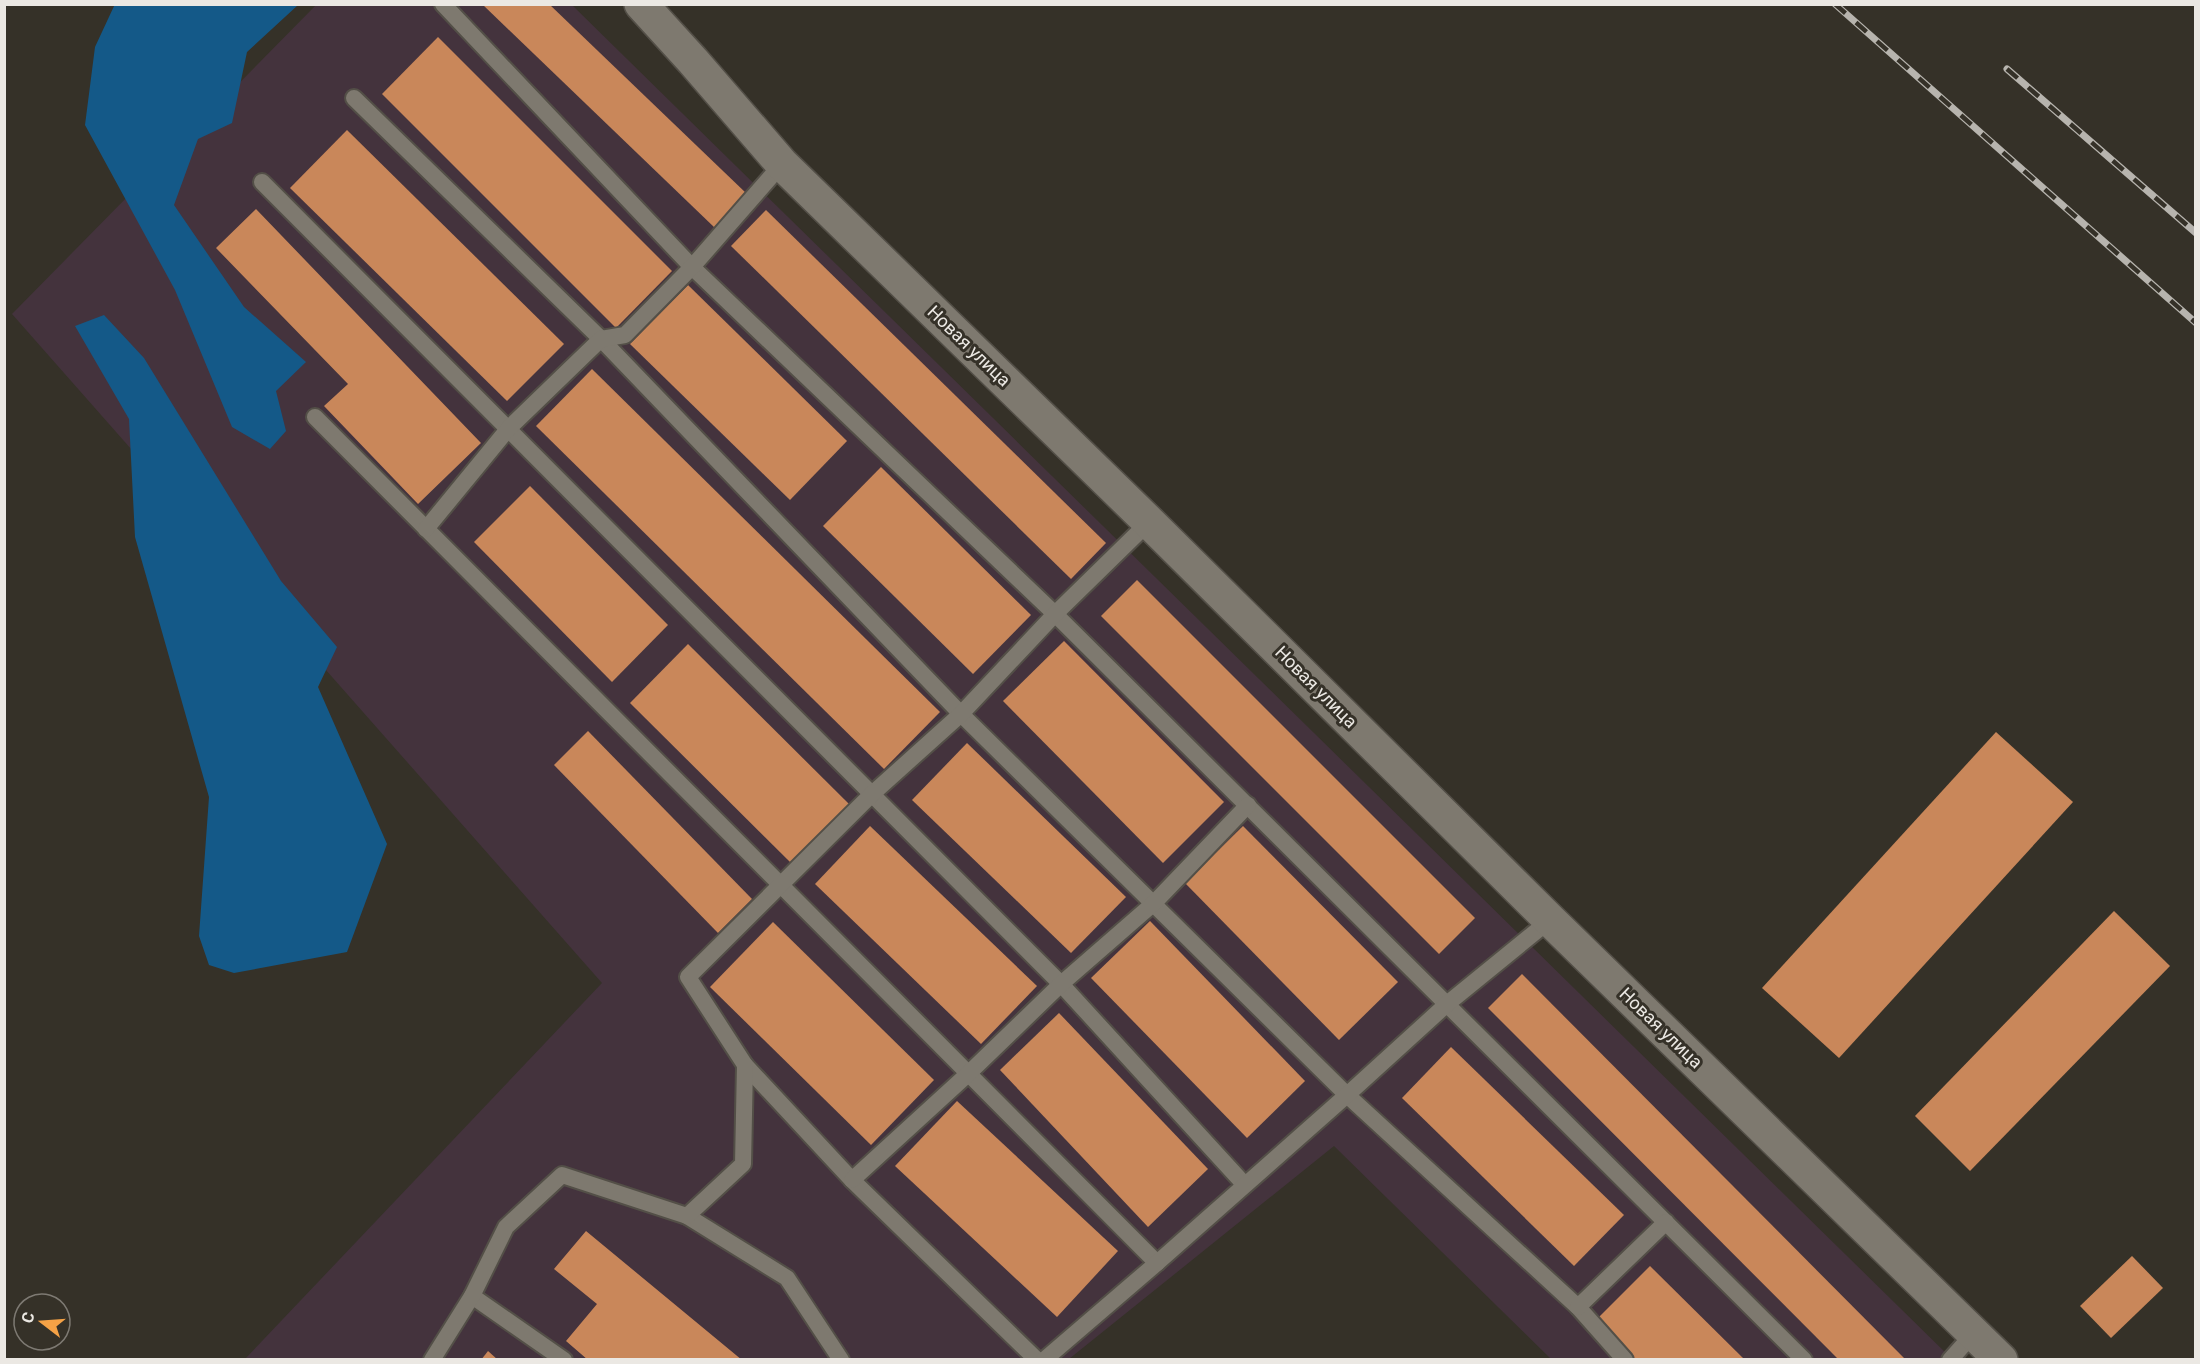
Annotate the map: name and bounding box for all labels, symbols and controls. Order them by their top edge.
street label: Новая улица [924,301,1015,390]
street label: Новая улица [1271,641,1362,732]
street label: Новая улица [1616,983,1707,1072]
north arrow [12,1292,72,1352]
text: С [18,1310,39,1326]

